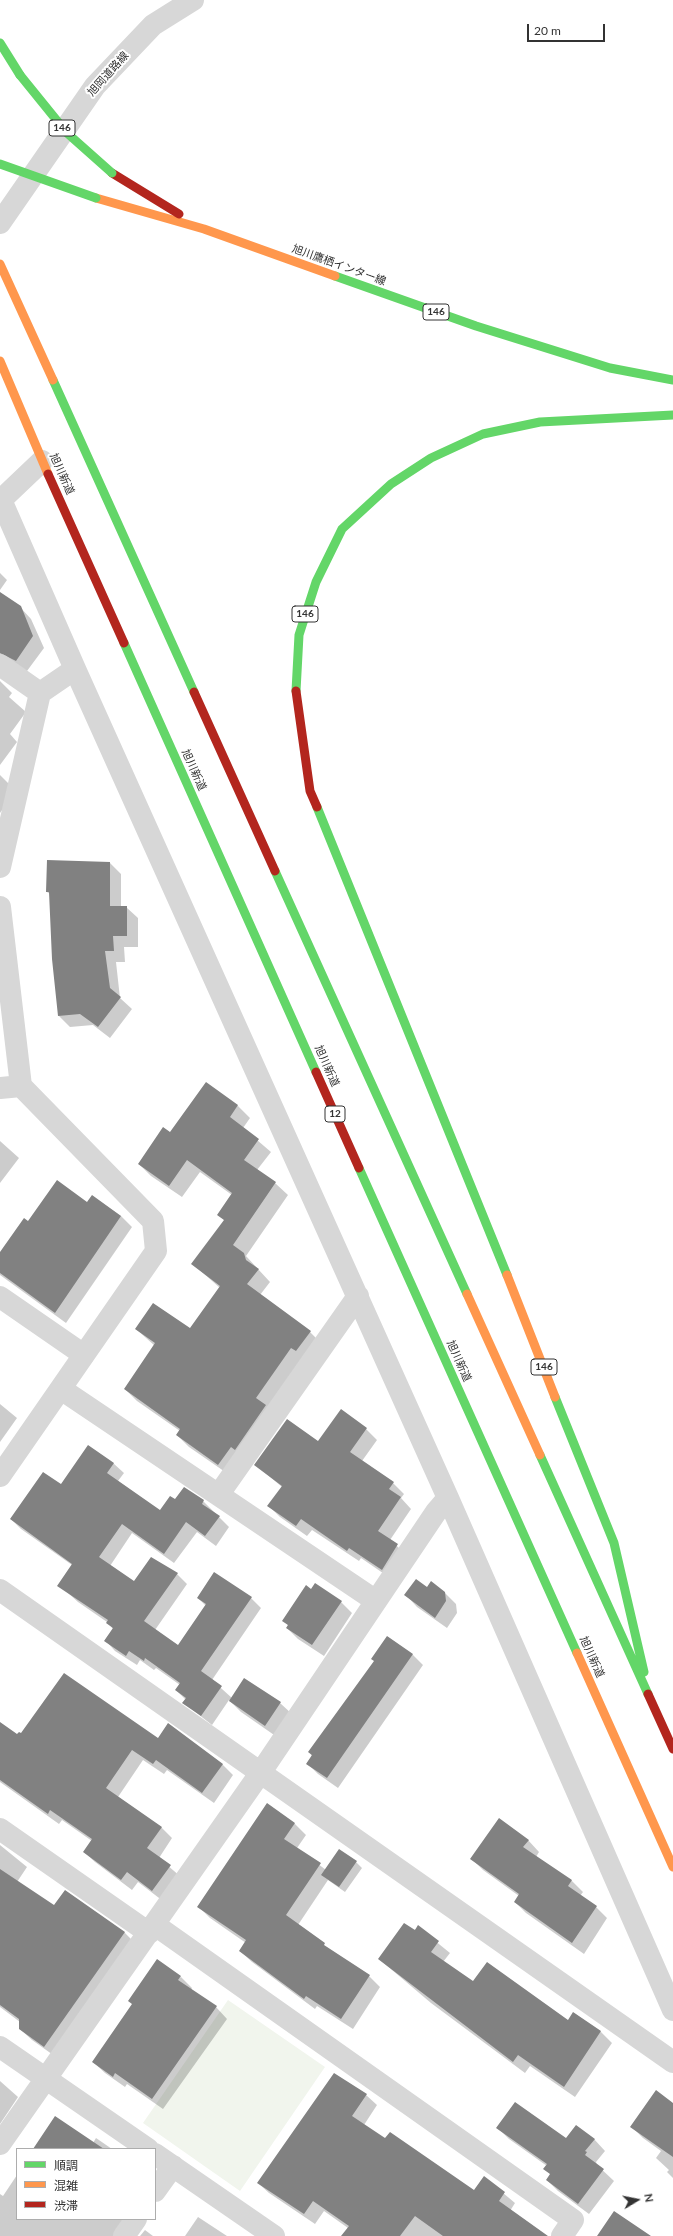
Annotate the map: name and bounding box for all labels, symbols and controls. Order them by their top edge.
scale bar [529,16,607,42]
text: 20 m [534,23,561,38]
street label: 旭岡道路線 [85,49,131,99]
road number: 146 [49,120,75,136]
street label: 旭川鷹栖インター線 [290,242,388,288]
road number: 146 [423,304,449,320]
street label: 旭川新道 [47,451,77,497]
road number: 146 [292,606,318,622]
street label: 旭川新道 [179,747,209,793]
street label: 旭川新道 [312,1043,342,1089]
road number: 12 [325,1106,345,1122]
street label: 旭川新道 [444,1338,474,1384]
road number: 146 [531,1359,557,1375]
street label: 旭川新道 [577,1634,607,1680]
legend [16,2148,156,2220]
text: 順調 [54,2158,78,2173]
text: 混雑 [54,2178,78,2193]
north arrow [617,2180,657,2220]
text: N [642,2193,656,2203]
text: 渋滞 [54,2198,78,2213]

